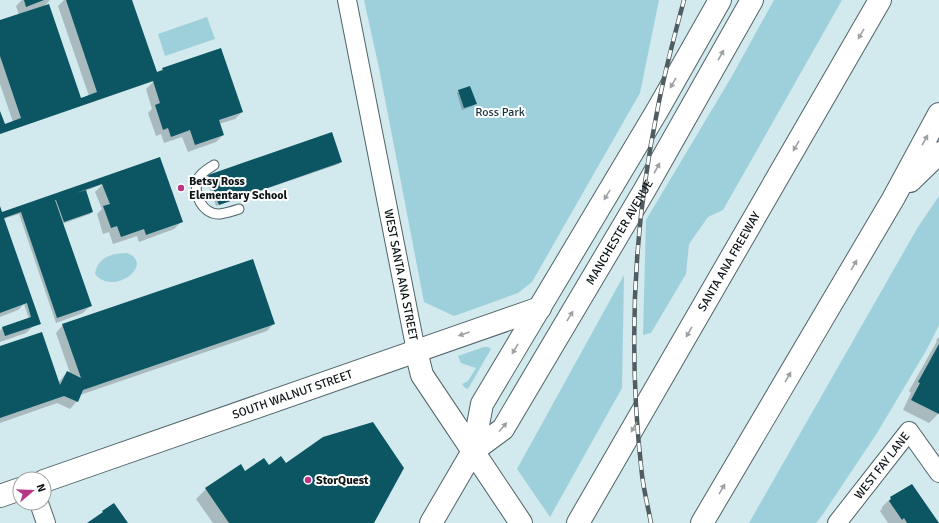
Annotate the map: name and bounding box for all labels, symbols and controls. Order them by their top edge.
one-way arrow [857,28,864,40]
one-way arrow [717,49,724,60]
one-way arrow [670,77,676,88]
park label: Ross Park [475,105,525,120]
one-way arrow [921,134,928,146]
one-way arrow [792,141,799,152]
one-way arrow [653,162,660,174]
place label: Betsy Ross Elementary School [189,174,288,203]
street label: MANCHESTER AVENUE [583,177,657,287]
marker: Betsy Ross Elementary School [176,183,186,193]
one-way arrow [604,189,611,201]
street label: WEST SANTA ANA STREET [381,208,421,342]
street label: SANTA ANA FREEWAY [694,209,764,314]
one-way arrow [850,259,857,271]
one-way arrow [566,310,573,322]
one-way arrow [685,326,692,338]
one-way arrow [457,332,469,338]
one-way arrow [512,343,519,355]
street label: SOUTH WALNUT STREET [230,366,355,422]
one-way arrow [784,371,791,383]
one-way arrow [630,421,637,433]
one-way arrow [499,422,507,433]
street label: WEST FAY LANE [851,429,913,502]
north arrow [12,471,52,511]
place label: StorQuest [316,473,369,488]
marker: StorQuest [303,475,313,485]
text: N [34,482,48,494]
one-way arrow [718,483,725,495]

